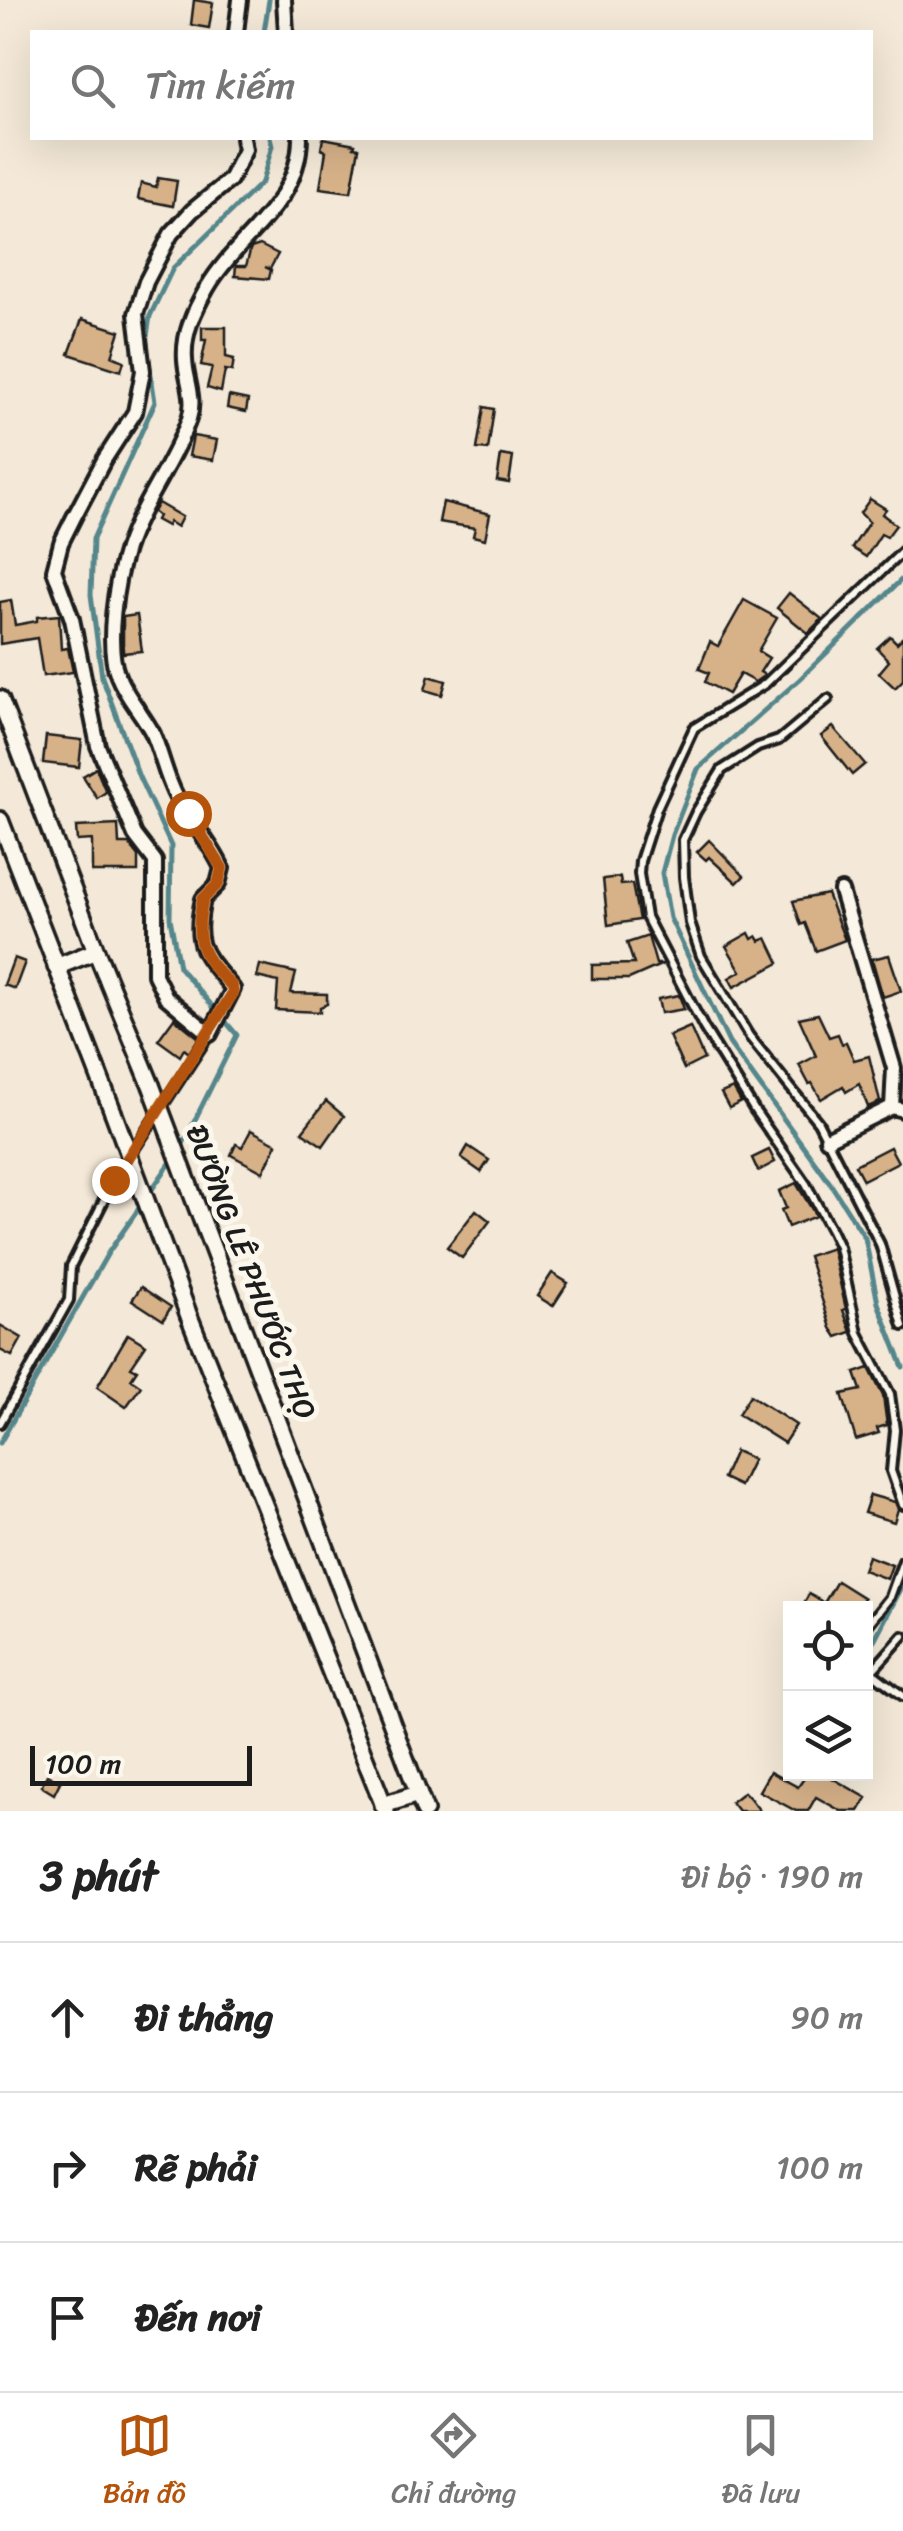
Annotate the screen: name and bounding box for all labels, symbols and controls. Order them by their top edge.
search box [30,30,873,140]
text: Tìm kiếm [145,52,295,119]
icon: search [65,58,120,113]
route start [166,791,212,837]
street label: ĐƯỜNG LÊ PHƯỚC THỌ [170,1116,332,1428]
route end [92,1158,138,1204]
map controls [783,1601,873,1781]
button: locate [783,1601,873,1691]
button: layers [783,1691,873,1781]
text: 100 m [45,1739,121,1788]
scale bar [30,1741,252,1786]
text: 3 phút [40,1839,158,1913]
text: Đi bộ · 190 m [681,1848,863,1905]
text: Đi thẳng [135,1984,273,2051]
text: 90 m [790,1989,863,2046]
icon: ahead [40,1990,95,2045]
text: Rẽ phải [135,2134,257,2201]
text: 100 m [776,2139,863,2196]
icon: right [40,2140,95,2195]
text: Đến nơi [135,2284,261,2351]
icon: arrive [40,2290,95,2345]
tab: Bản đồ [103,2408,186,2517]
tab: Chỉ đường [391,2408,516,2517]
tab: Đã lưu [722,2408,800,2517]

